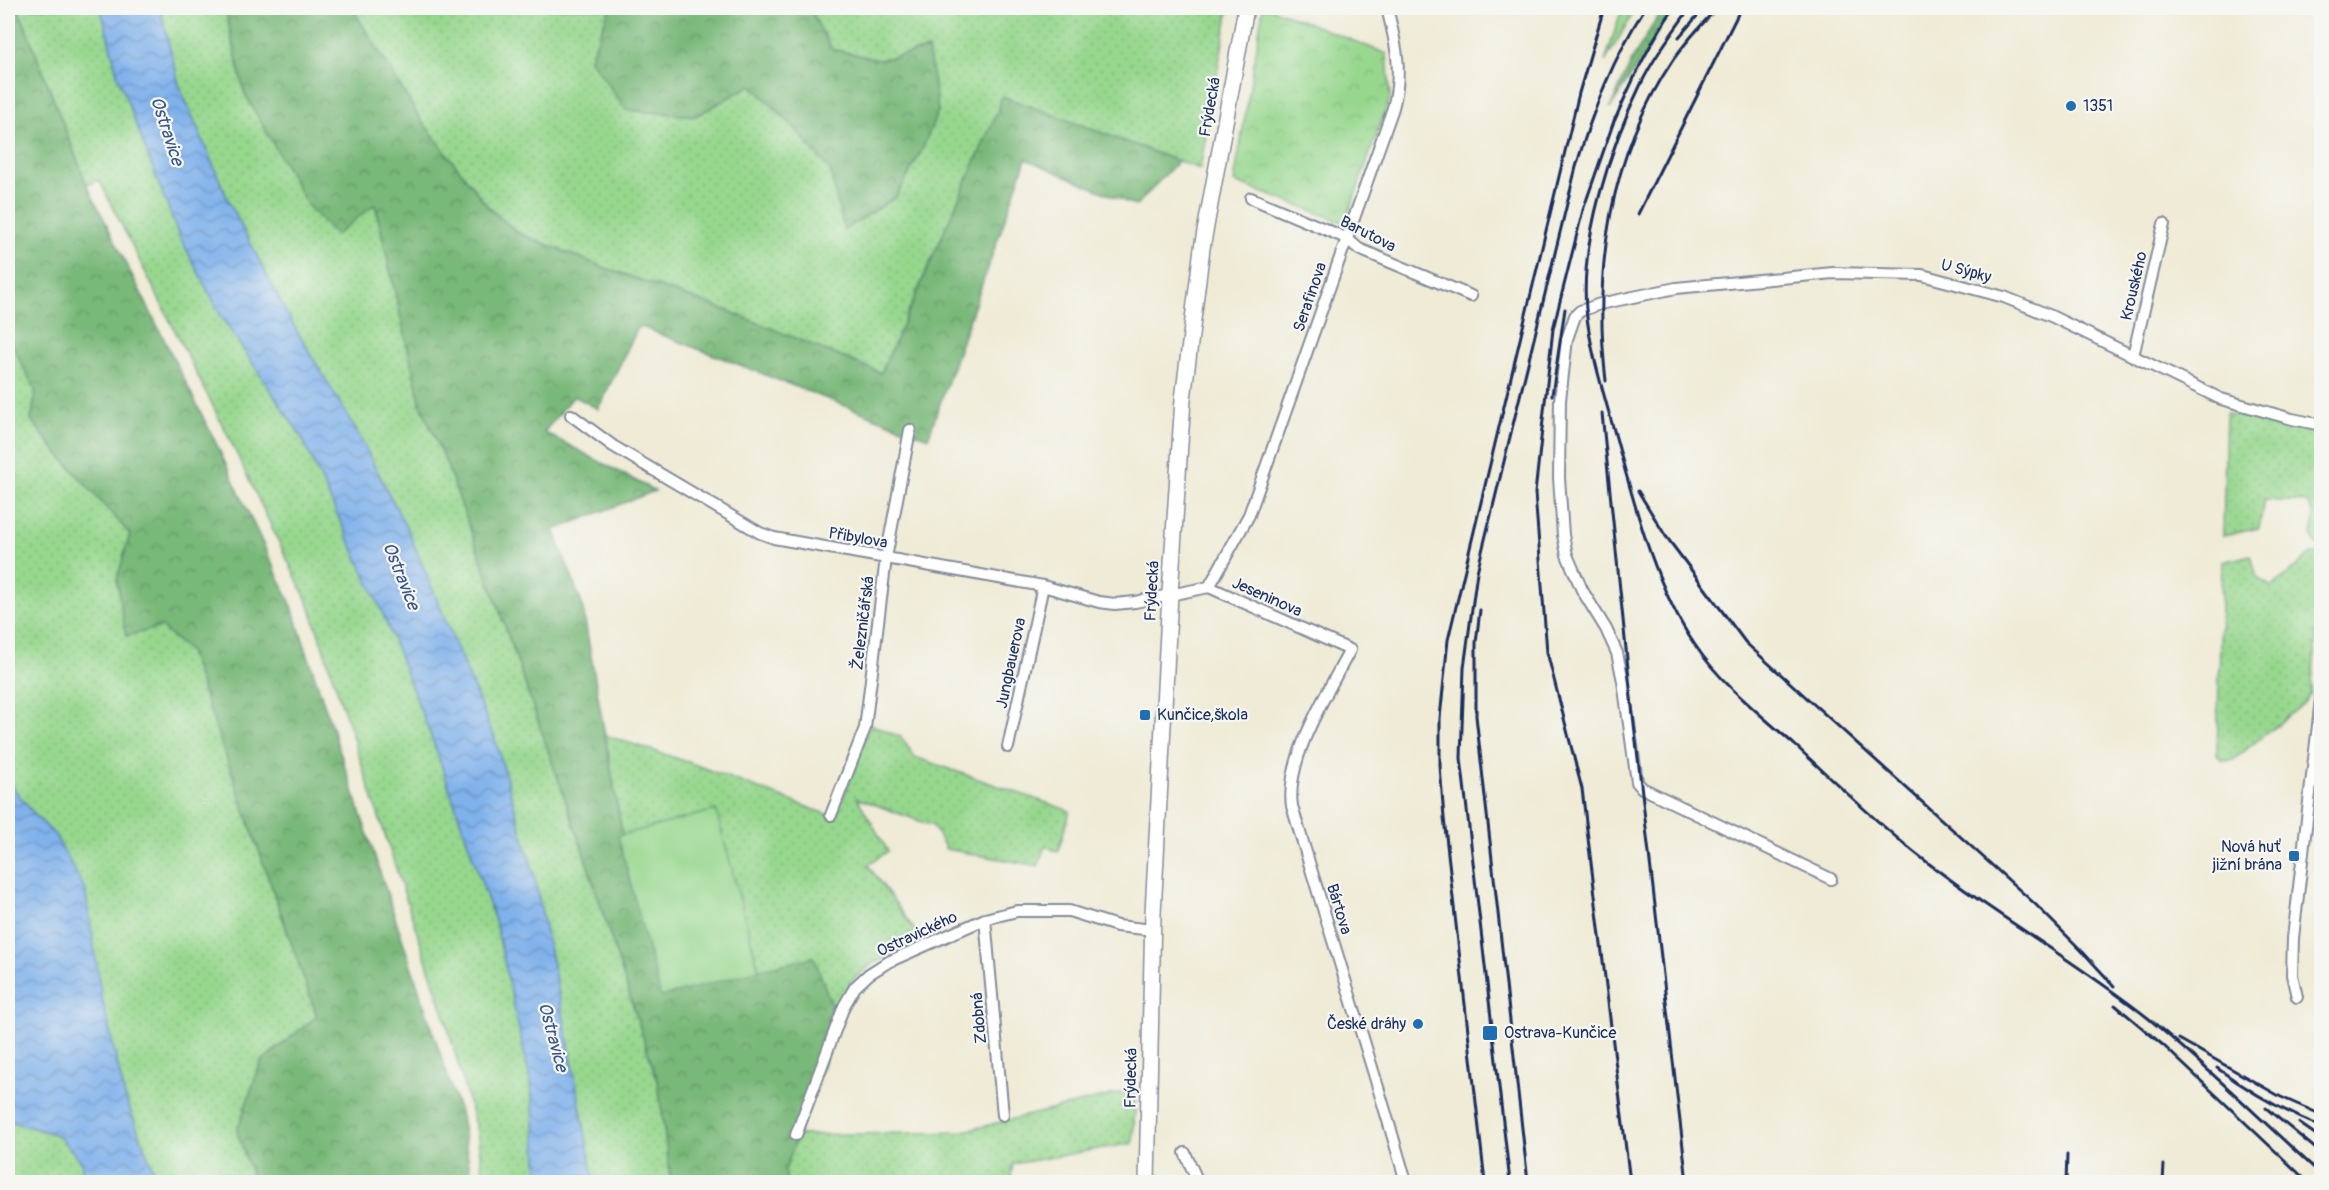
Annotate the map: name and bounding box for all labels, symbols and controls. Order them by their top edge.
street label: Frýdecká [1195,76,1225,138]
water label: Ostravice [145,94,190,170]
place label: 1351 [2083,96,2113,116]
marker: 1351 [2064,99,2078,113]
street label: Barutova [1337,211,1399,257]
street label: Krouského [2116,249,2152,322]
street label: U Sýpky [1939,255,1994,287]
street label: Serafinova [1289,260,1331,334]
street label: Přibylova [827,523,889,553]
water label: Ostravice [377,539,426,615]
street label: Frýdecká [1140,560,1164,622]
street label: Jeseninova [1229,573,1305,621]
street label: Železničářská [847,575,879,671]
street label: Jungbauerova [992,616,1030,710]
place label: Kunčice,škola [1157,705,1248,725]
marker: Kunčice,škola [1138,708,1152,722]
place label: Nová huť jižní brána [2212,837,2282,875]
marker: Nová huť jižní brána [2287,849,2301,863]
street label: Bártova [1322,881,1356,937]
street label: Ostravického [874,907,961,961]
street label: Zdobná [967,992,991,1044]
water label: Ostravice [533,1000,574,1076]
place label: České dráhy [1327,1014,1406,1034]
marker: České dráhy [1411,1017,1425,1031]
place label: Ostrava-Kunčice [1504,1023,1616,1043]
marker: Ostrava-Kunčice [1481,1024,1499,1042]
street label: Frýdecká [1120,1048,1142,1108]

